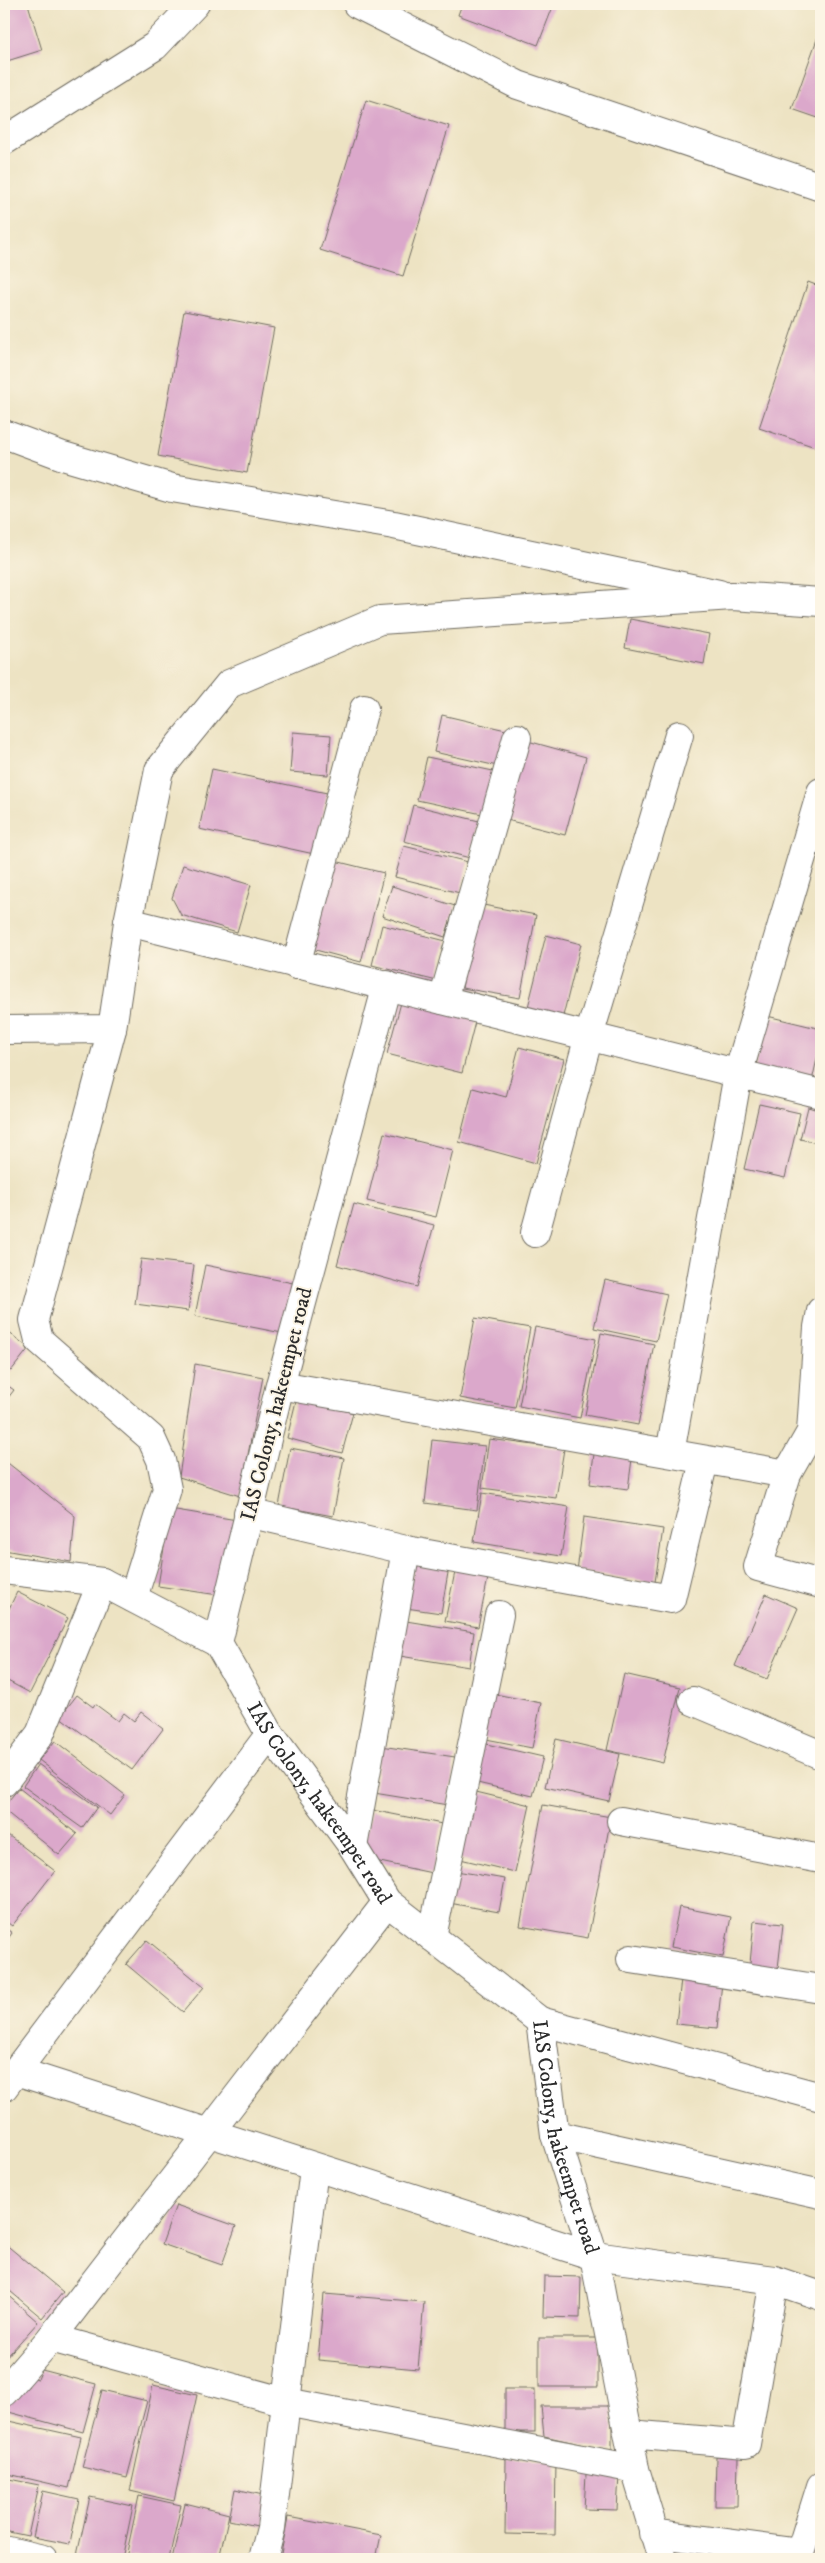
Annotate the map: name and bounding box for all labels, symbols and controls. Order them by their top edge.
street label: IAS Colony, hakeempet road [235,1284,319,1524]
street label: IAS Colony, hakeempet road [240,1698,397,1910]
street label: IAS Colony, hakeempet road [526,2019,605,2258]

